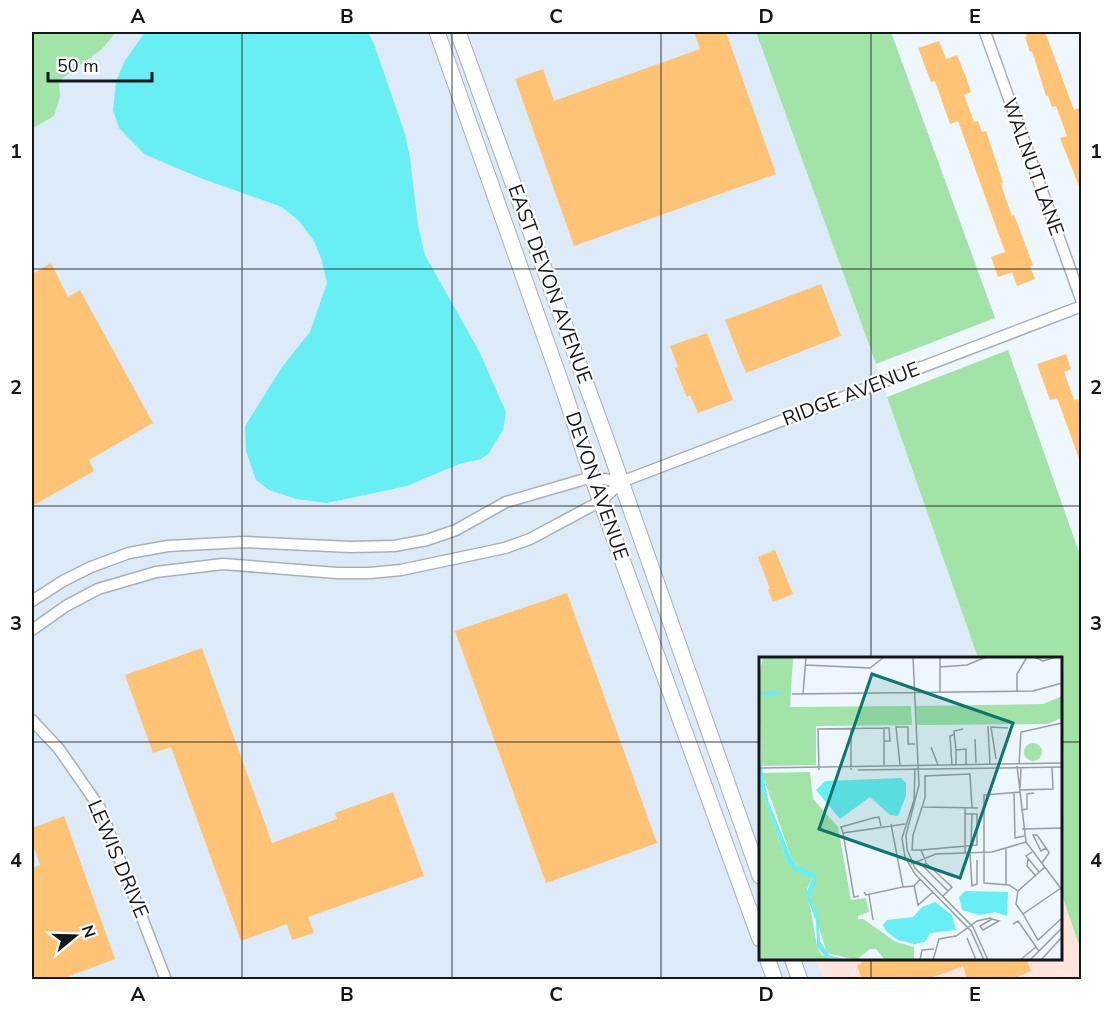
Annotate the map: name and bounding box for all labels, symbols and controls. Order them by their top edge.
text: A [131,3,146,30]
text: B [340,3,354,30]
text: C [549,3,563,30]
text: D [758,3,774,30]
text: E [969,3,981,30]
scale bar [48,45,152,83]
text: 50 m [57,54,99,78]
street label: WALNUT LANE [996,95,1070,239]
text: 1 [10,138,22,165]
text: 1 [1090,138,1102,165]
street label: EAST DEVON AVENUE [501,181,599,387]
street label: RIDGE AVENUE [779,355,923,433]
text: 2 [10,374,22,401]
text: 2 [1090,374,1102,401]
street label: DEVON AVENUE [559,408,635,564]
text: 3 [10,610,22,637]
text: 3 [1090,610,1102,637]
inset map [759,657,1062,960]
street label: LEWIS DRIVE [81,796,155,922]
text: 4 [10,847,22,874]
text: 4 [1090,847,1102,874]
north arrow [45,906,105,966]
text: N [76,922,101,941]
text: A [131,981,146,1008]
text: B [340,981,354,1008]
text: C [549,981,563,1008]
text: D [758,981,774,1008]
text: E [969,981,981,1008]

